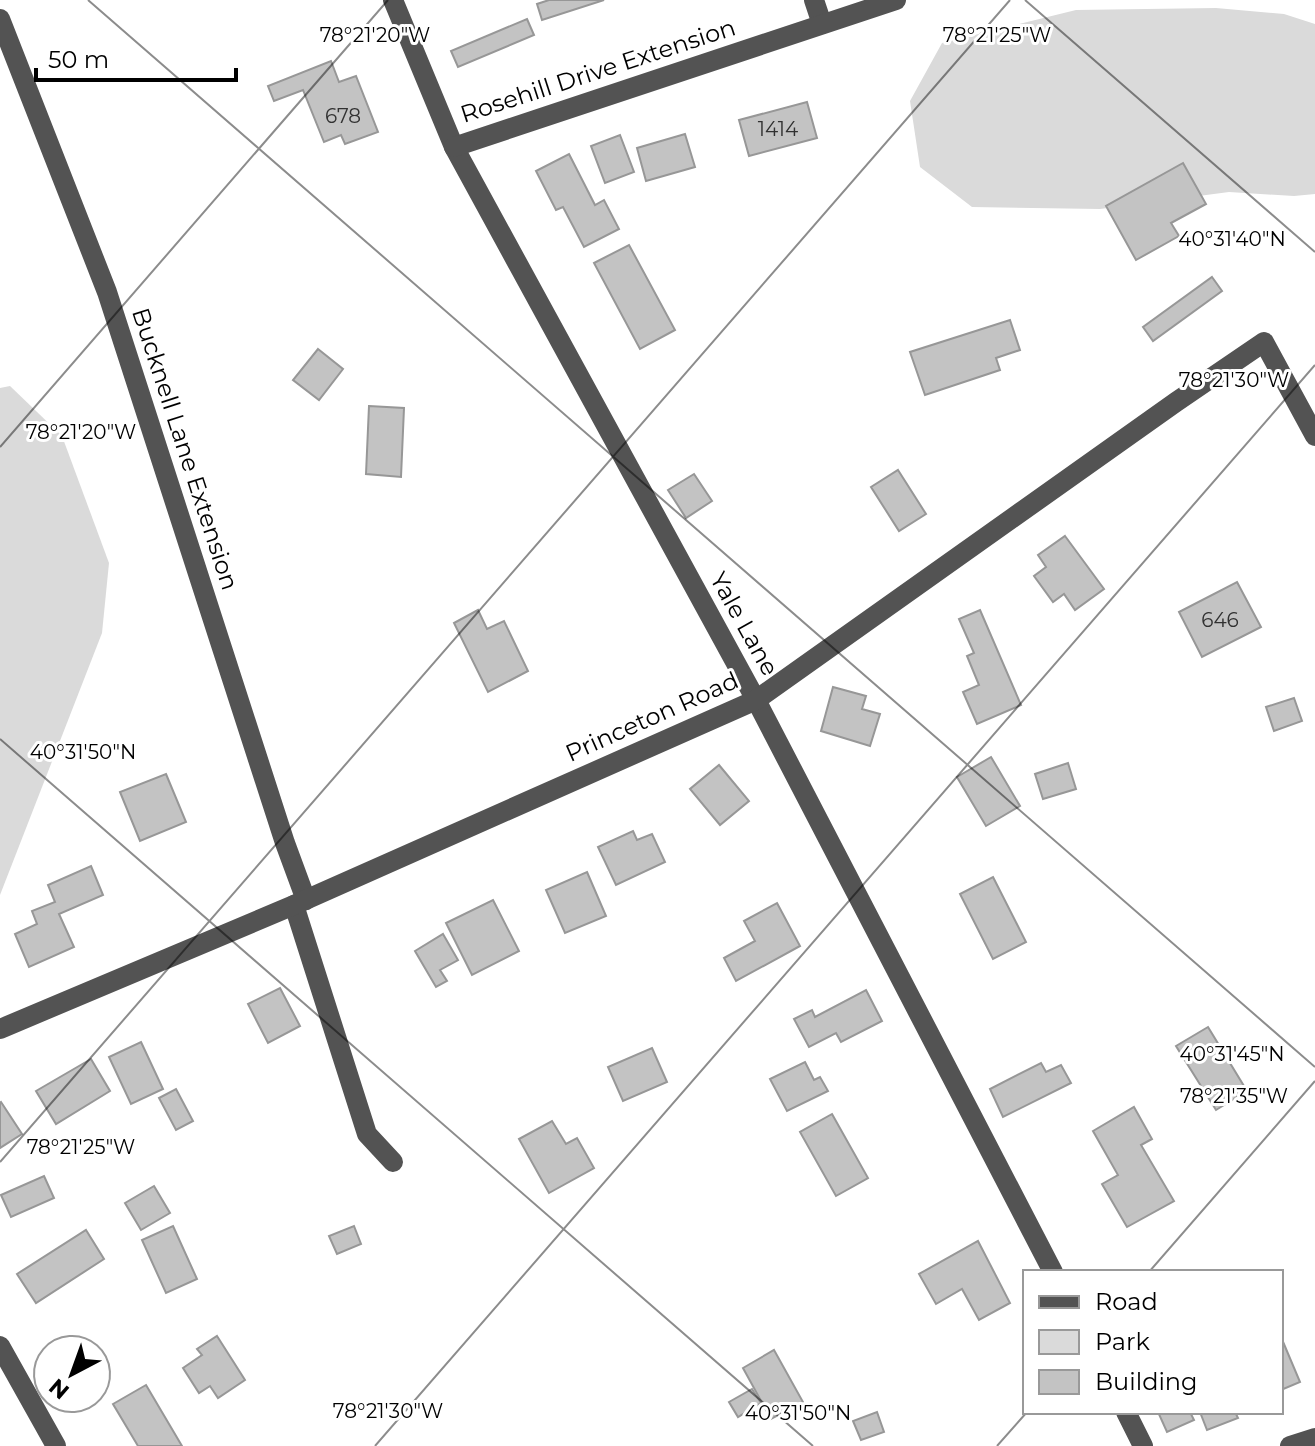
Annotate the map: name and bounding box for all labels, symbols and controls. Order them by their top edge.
street label: Rosehill Drive Extension [457,12,739,129]
text: 78°21'20"W [320,23,430,47]
text: 78°21'25"W [943,23,1051,47]
scale bar [36,32,236,82]
text: 50 m [48,45,109,74]
house number: 678 [325,104,361,128]
house number: 1414 [758,117,798,141]
text: 40°31'40"N [1178,227,1286,251]
street label: Bucknell Lane Extension [126,304,245,594]
text: 78°21'30"W [1179,368,1289,392]
text: 78°21'20"W [26,420,136,444]
street label: Yale Lane [704,567,785,681]
house number: 646 [1201,608,1239,632]
street label: Princeton Road [561,665,743,768]
text: 40°31'50"N [30,740,136,764]
text: 40°31'45"N [1179,1042,1285,1066]
text: 78°21'35"W [1180,1084,1288,1108]
text: 78°21'25"W [27,1135,135,1159]
legend [1023,1270,1283,1414]
text: Road [1095,1287,1158,1316]
text: Park [1095,1327,1150,1356]
north arrow [32,1334,112,1414]
text: Building [1095,1367,1198,1396]
text: N [44,1373,75,1405]
text: 78°21'30"W [333,1399,443,1423]
text: 40°31'50"N [745,1401,851,1425]

